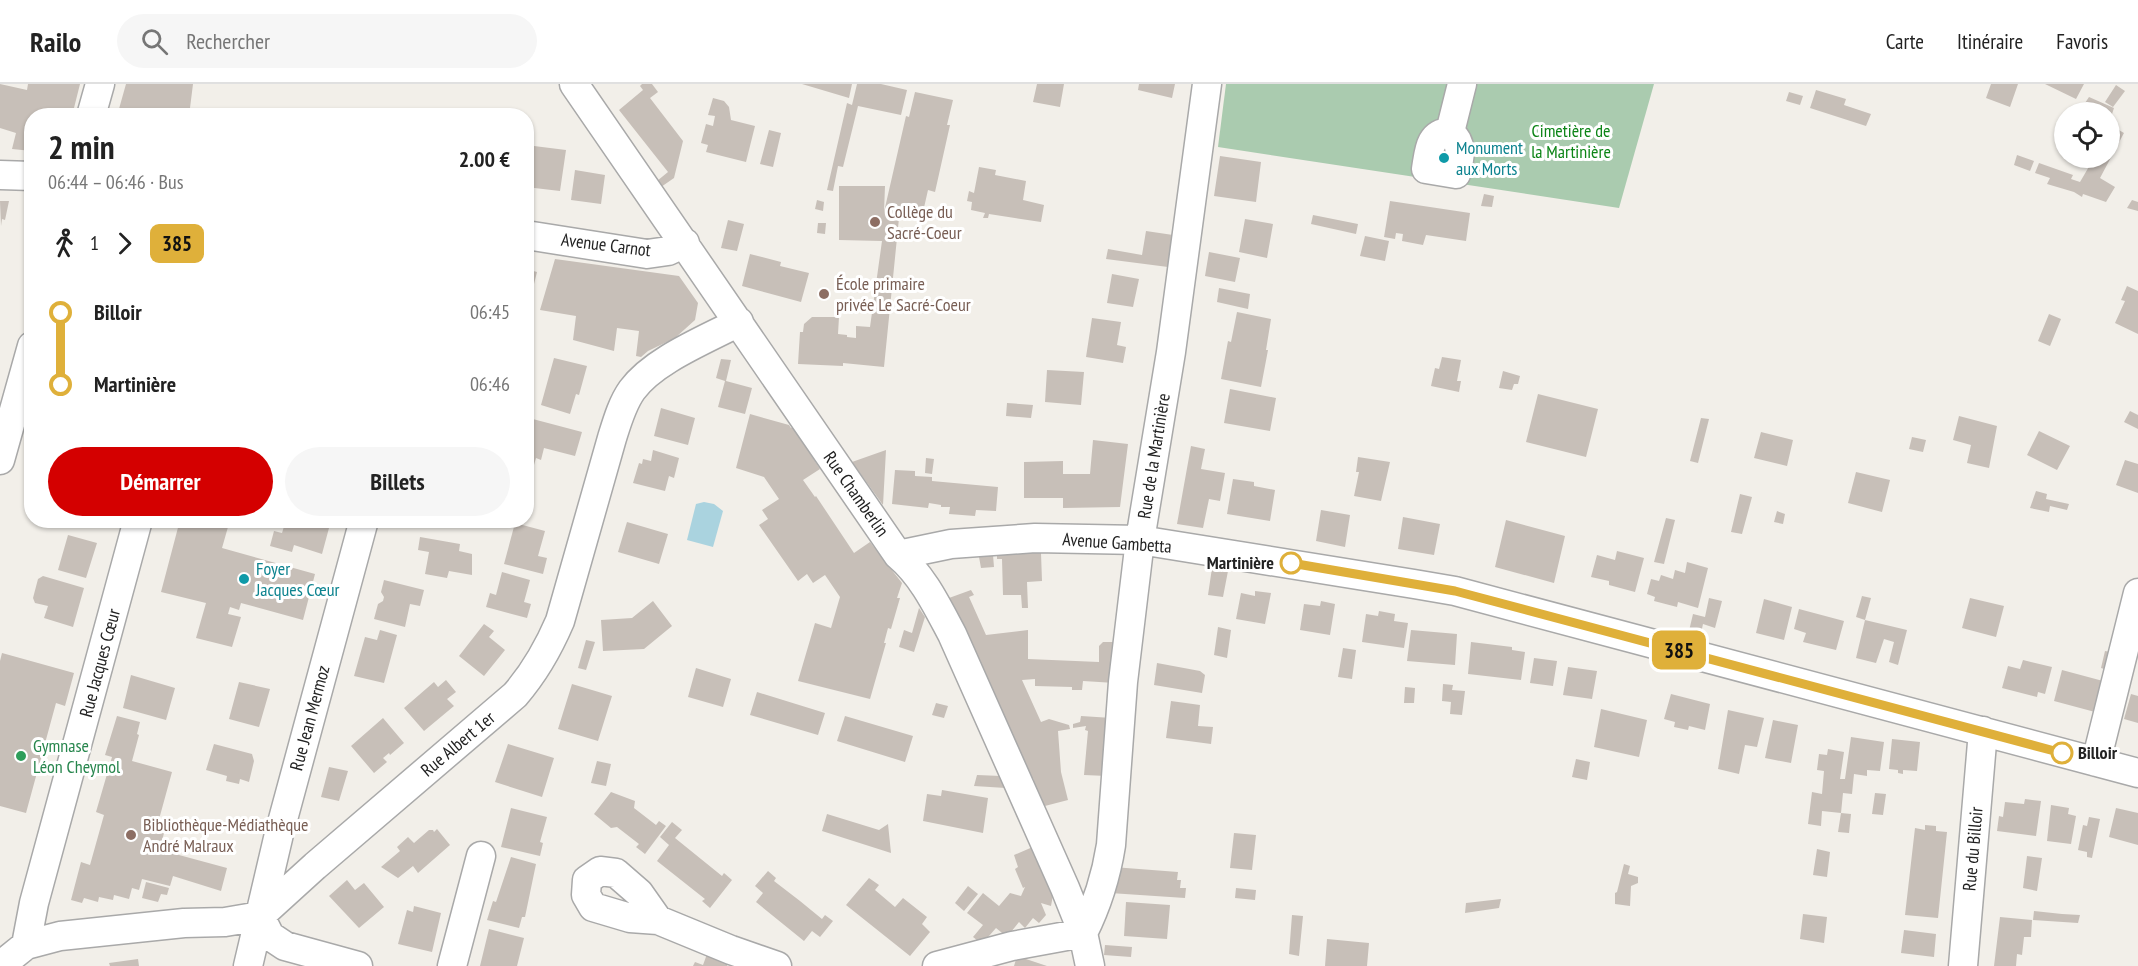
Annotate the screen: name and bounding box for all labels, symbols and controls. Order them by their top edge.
search box [117,14,537,68]
text: Railo [30,23,81,60]
icon: search [138,25,171,58]
text: Rechercher [186,27,270,55]
text: Carte [1886,28,1924,55]
text: Itinéraire [1957,28,2023,55]
text: Favoris [2056,28,2108,55]
map controls [2054,102,2120,168]
button: locate [2054,102,2120,168]
park label: Cimetière de la Martinière [1531,119,1611,163]
text: 2 min [48,125,115,168]
place label: Monument aux Morts [1456,136,1523,180]
text: 2.00 € [459,145,510,173]
marker: Monument aux Morts [1437,151,1451,165]
text: 06:44 – 06:46 · Bus [48,169,183,195]
place label: Collège du Sacré-Coeur [887,200,962,244]
marker: Collège du Sacré-Coeur [868,215,882,229]
icon: walk [48,227,81,260]
icon: forward [108,227,141,260]
street label: Avenue Carnot [560,228,652,261]
text: 1 [90,230,99,256]
text: 385 [162,230,192,257]
place label: École primaire privée Le Sacré-Coeur [836,272,971,316]
marker: École primaire privée Le Sacré-Coeur [817,287,831,301]
text: Billoir [94,298,142,326]
text: 06:45 [470,299,510,325]
text: Martinière [94,370,176,398]
text: 06:46 [470,371,510,397]
street label: Rue de la Martinière [1132,392,1175,520]
button: Démarrer [48,447,273,516]
button: Billets [285,447,510,516]
street label: Rue Chamberlin [819,447,894,541]
street label: Avenue Gambetta [1062,527,1172,558]
place label: Martinière [1207,551,1274,574]
marker: Martinière [1280,552,1302,574]
place label: Foyer Jacques Cœur [255,557,340,601]
marker: Foyer Jacques Cœur [237,572,251,586]
street label: Rue Jacques Cœur [74,606,125,720]
line badge: 385 [1644,630,1714,670]
text: 385 [1664,637,1694,664]
street label: Rue Jean Mermoz [284,663,335,773]
street label: Rue Albert 1er [416,706,500,781]
place label: Gymnase Léon Cheymol [33,734,121,778]
place label: Billoir [2078,741,2118,764]
marker: Billoir [2051,742,2073,764]
marker: Gymnase Léon Cheymol [14,749,28,763]
street label: Rue du Billoir [1957,806,1988,892]
place label: Bibliothèque-Médiathèque André Malraux [143,813,308,857]
marker: Bibliothèque-Médiathèque André Malraux [124,828,138,842]

